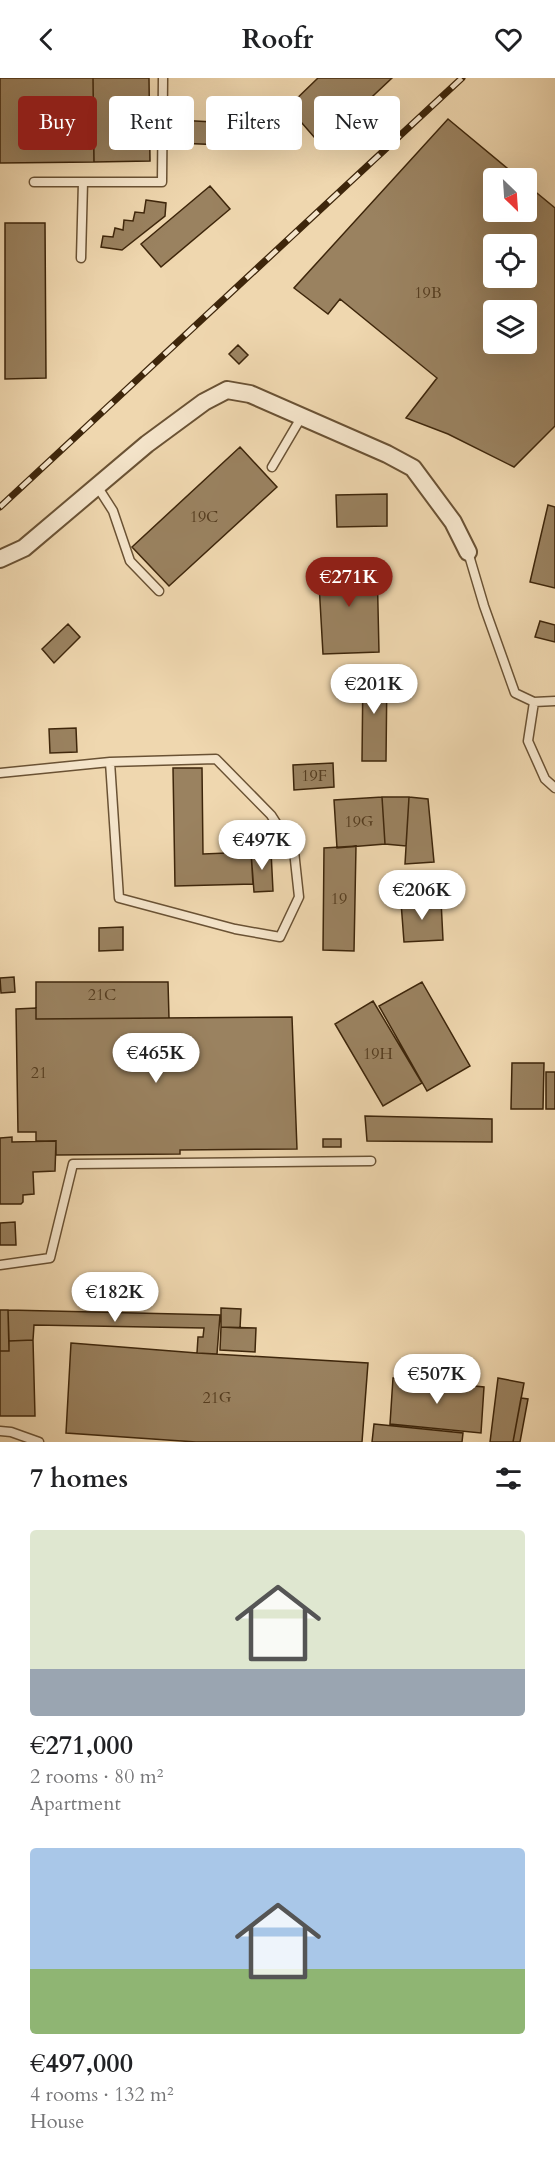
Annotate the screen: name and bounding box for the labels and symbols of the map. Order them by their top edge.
north arrow [483,168,537,222]
house number: 19B [414,282,442,304]
house number: 19C [190,506,218,528]
pin: €271K [307,557,391,608]
pin: €201K [332,664,416,715]
house number: 19F [301,765,327,787]
house number: 19G [344,811,374,833]
pin: €497K [220,820,304,871]
pin: €206K [380,870,464,921]
house number: 19 [331,888,347,910]
house number: 21C [88,984,116,1006]
pin: €465K [114,1033,198,1084]
house number: 19H [363,1043,393,1065]
house number: 21 [31,1062,47,1084]
pin: €182K [73,1272,157,1323]
pin: €507K [395,1354,479,1405]
house number: 21G [202,1387,232,1409]

